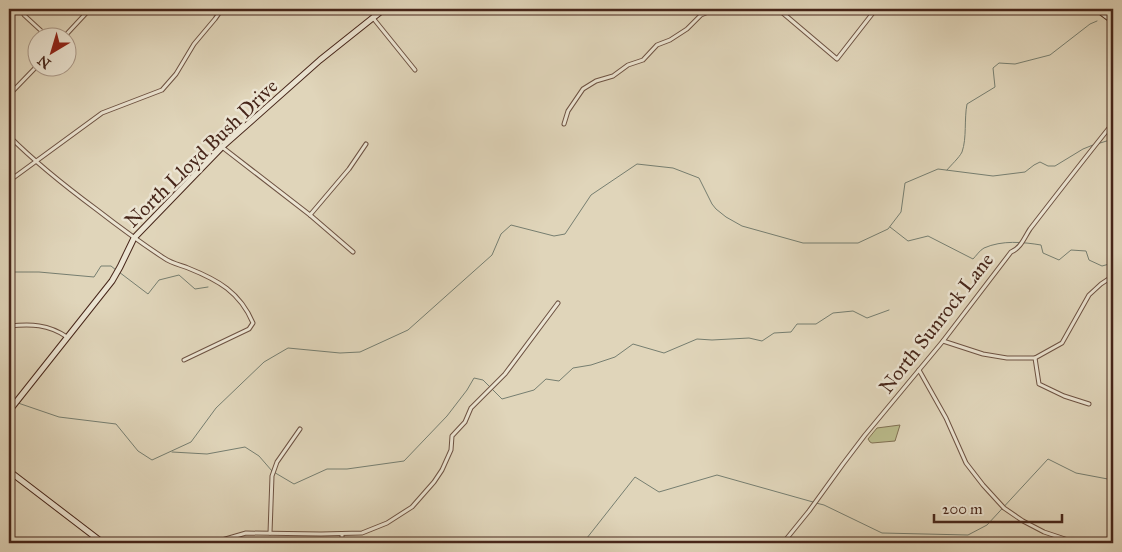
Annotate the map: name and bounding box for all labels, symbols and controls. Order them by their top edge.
north arrow [28,28,78,78]
text: N [34,51,54,72]
street label: North Lloyd Bush Drive [119,74,283,232]
street label: North Sunrock Lane [874,248,998,398]
scale bar [934,492,1062,524]
text: 200 m [942,500,983,518]

